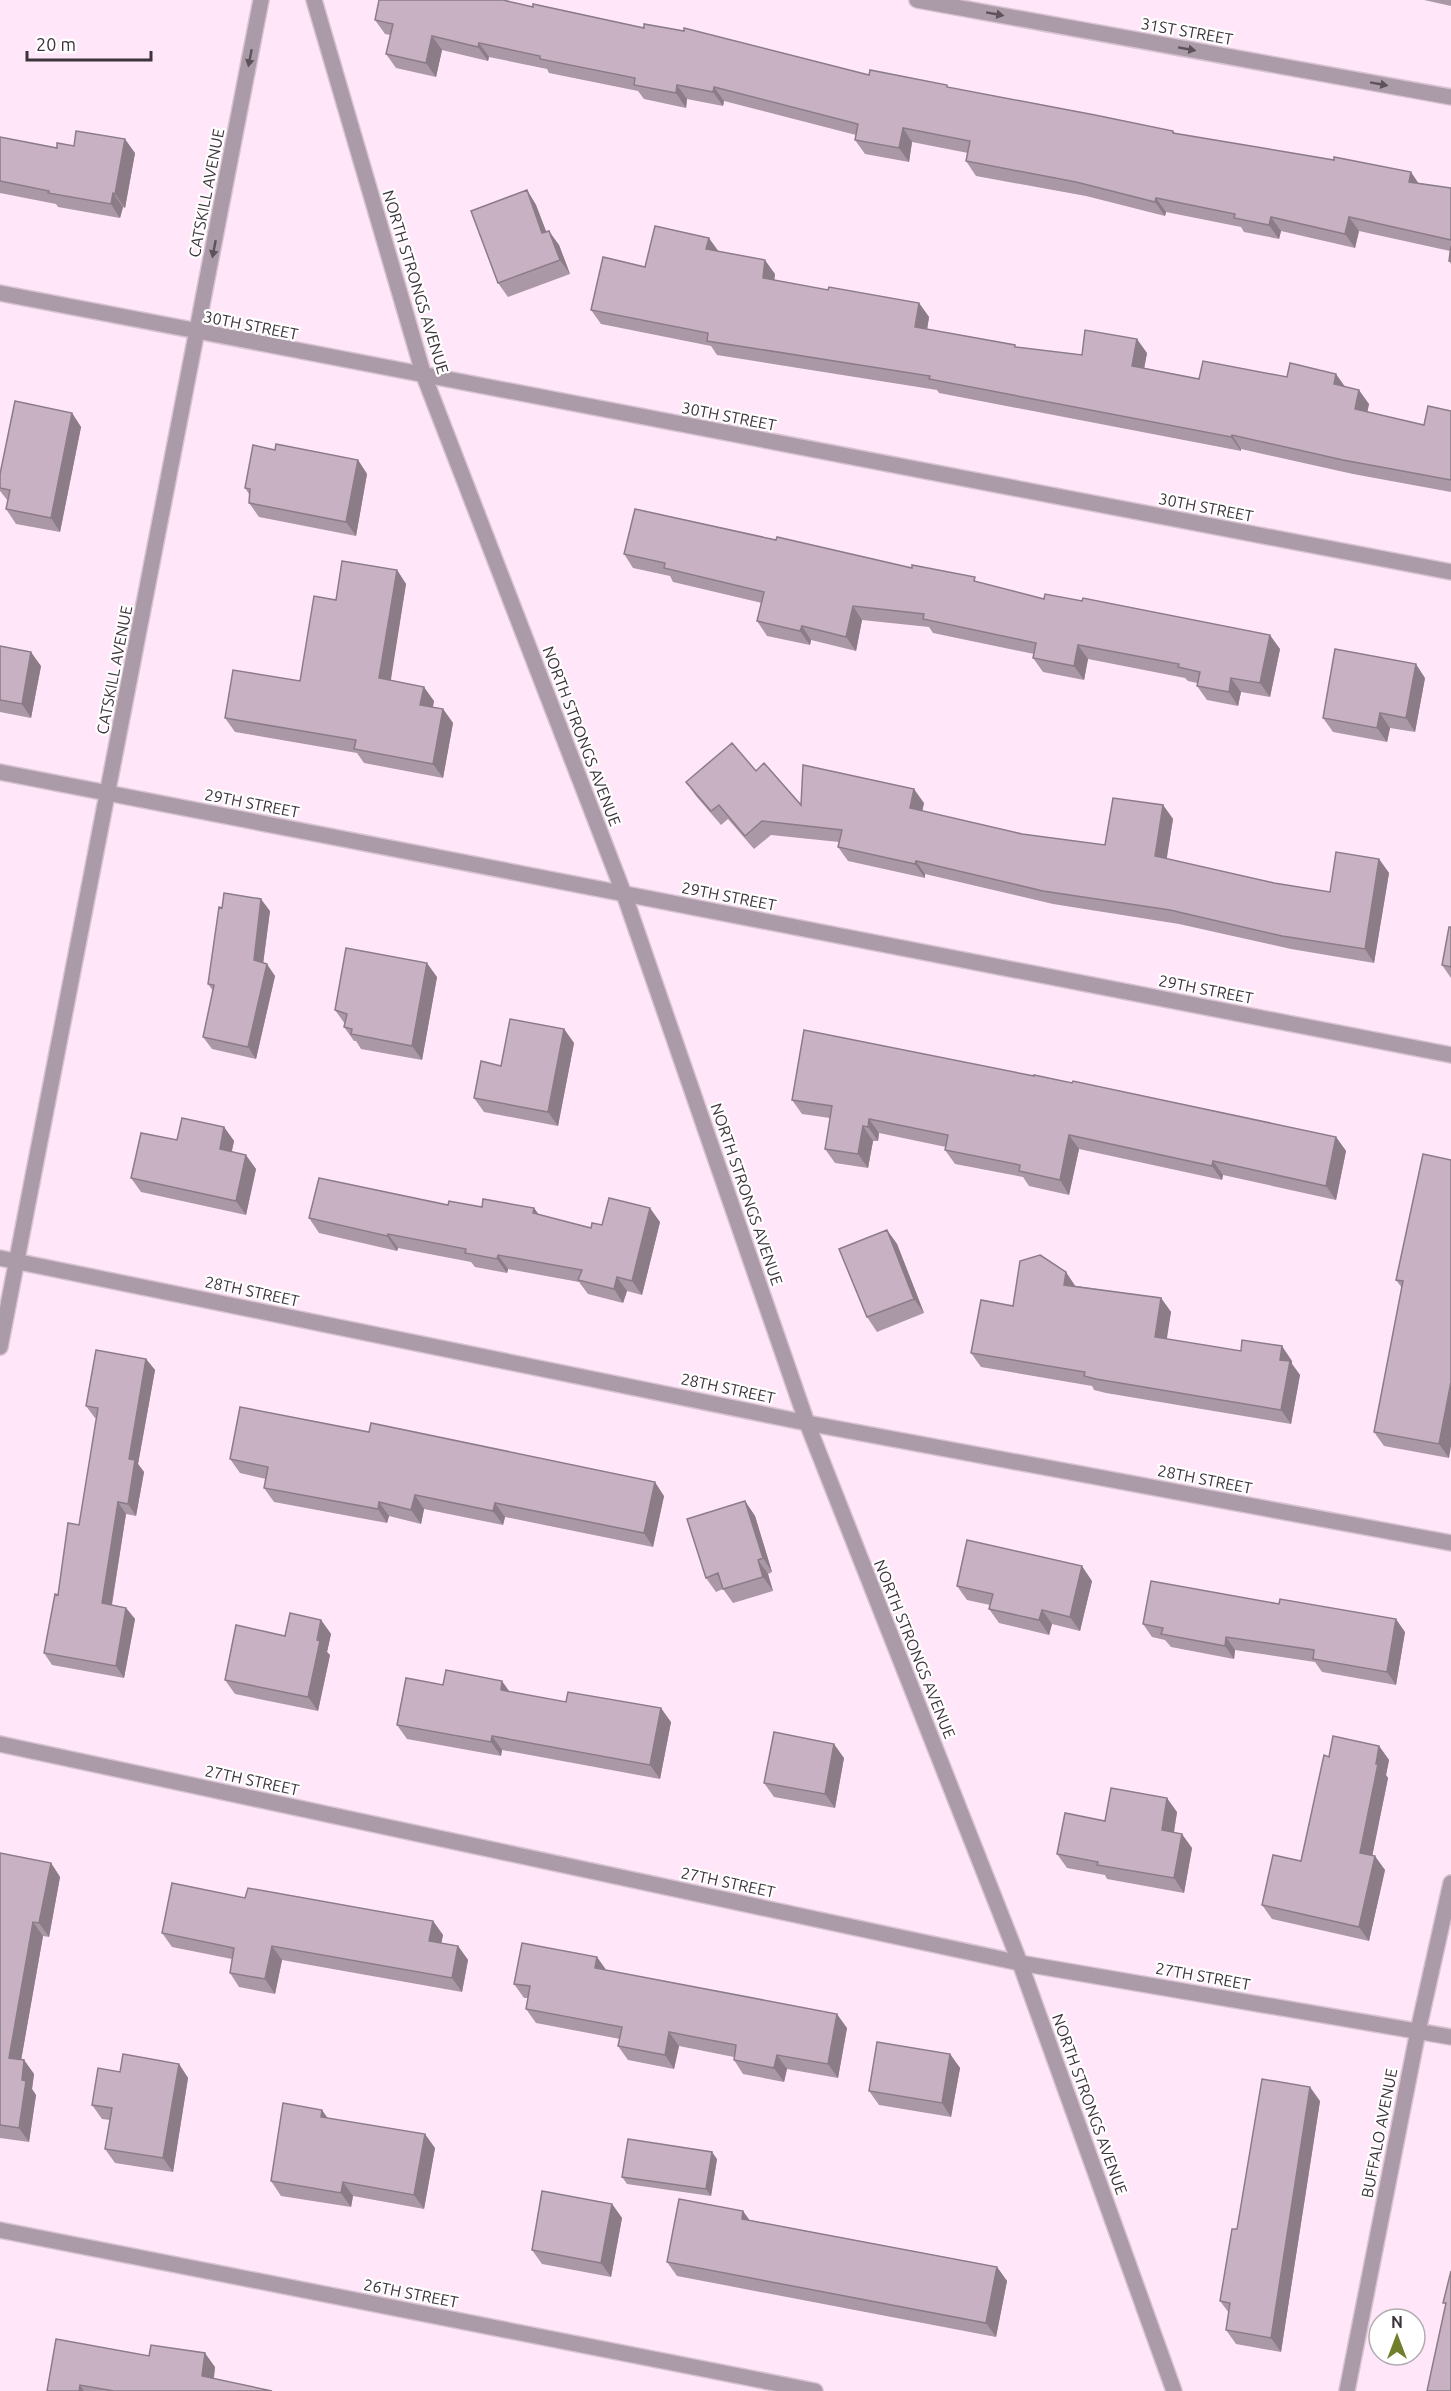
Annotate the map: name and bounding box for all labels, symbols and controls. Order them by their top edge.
one-way arrow [986,10,1005,19]
street label: 31ST STREET [1140,14,1234,48]
scale bar [27,24,152,62]
text: 20 m [36,34,76,54]
one-way arrow [1178,45,1197,54]
one-way arrow [245,48,254,67]
one-way arrow [1370,79,1389,88]
street label: CATSKILL AVENUE [185,127,227,259]
street label: NORTH STRONGS AVENUE [379,188,453,376]
one-way arrow [209,240,218,259]
street label: 30TH STREET [202,307,300,343]
street label: 30TH STREET [680,398,778,434]
street label: 30TH STREET [1157,489,1255,525]
street label: CATSKILL AVENUE [93,604,135,736]
street label: NORTH STRONGS AVENUE [539,644,625,829]
street label: 29TH STREET [203,785,301,821]
street label: 29TH STREET [680,878,778,914]
street label: 29TH STREET [1157,971,1255,1007]
street label: NORTH STRONGS AVENUE [707,1101,787,1287]
street label: 28TH STREET [203,1272,301,1310]
street label: 28TH STREET [679,1369,777,1407]
street label: 28TH STREET [1156,1461,1254,1497]
street label: NORTH STRONGS AVENUE [871,1557,959,1741]
street label: 27TH STREET [203,1761,301,1799]
street label: 27TH STREET [679,1863,777,1901]
street label: 27TH STREET [1154,1959,1252,1993]
street label: NORTH STRONGS AVENUE [1049,2011,1131,2197]
street label: BUFFALO AVENUE [1358,2067,1400,2199]
street label: 26TH STREET [362,2275,460,2311]
north arrow [1367,2307,1427,2367]
text: N [1391,2313,1403,2331]

